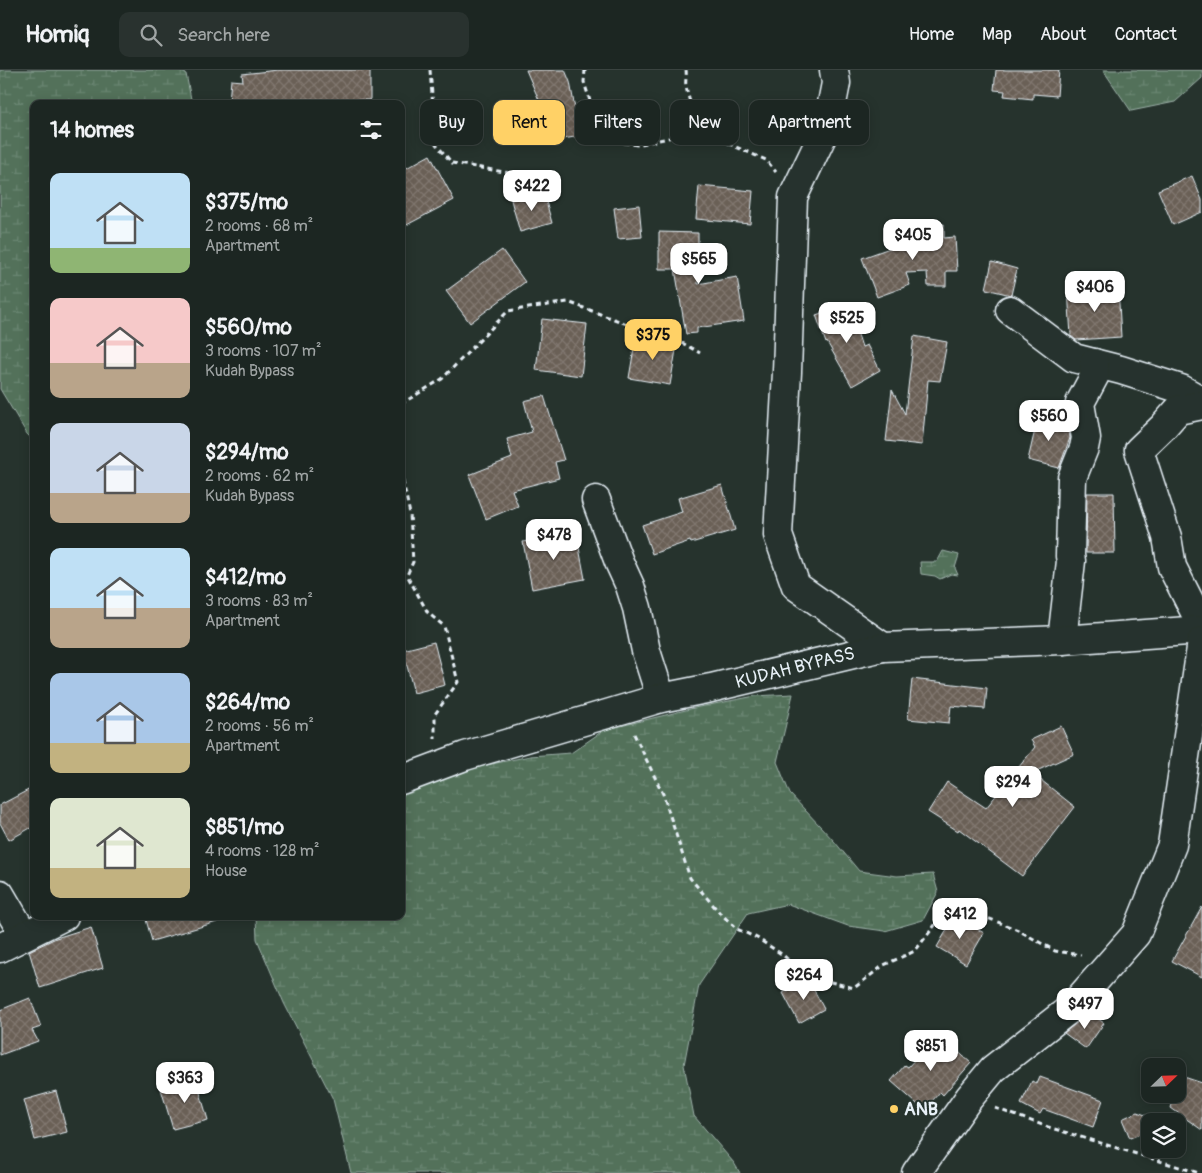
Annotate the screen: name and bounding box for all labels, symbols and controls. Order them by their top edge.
search box [119,12,469,57]
text: Homiq [25,20,89,49]
icon: search [137,21,165,49]
text: Search here [177,23,270,47]
text: Home [909,23,954,46]
text: Map [982,23,1012,46]
text: About [1040,23,1086,46]
text: Contact [1114,23,1177,46]
chip: Buy [420,100,483,145]
chip: Rent [493,100,565,145]
chip: Filters [575,100,660,145]
chip: New [670,100,739,145]
chip: Apartment [749,100,869,145]
icon: filters [357,116,385,144]
text: 14 homes [50,117,134,144]
pin: $422 [502,170,562,212]
text: $422 [514,176,550,196]
text: $375/mo [205,189,288,216]
icon: home [90,193,150,253]
text: 2 rooms · 68 m² [205,216,313,236]
pin: $405 [883,218,943,261]
text: $405 [894,225,932,245]
text: Apartment [205,236,280,256]
pin: $565 [669,242,729,285]
text: $565 [681,249,717,269]
pin: $406 [1065,270,1125,313]
text: $406 [1076,277,1114,297]
pin: $525 [817,302,877,344]
text: $525 [830,308,864,328]
text: $560/mo [205,314,292,341]
icon: home [90,318,150,378]
pin: $375 [623,318,683,361]
text: $375 [636,325,670,345]
text: 3 rooms · 107 m² [205,341,322,361]
text: Kudah Bypass [205,361,294,381]
pin: $560 [1019,400,1079,442]
text: $560 [1030,406,1068,426]
text: $294/mo [205,439,289,466]
icon: home [90,443,150,503]
text: 2 rooms · 62 m² [205,466,314,486]
text: Kudah Bypass [205,486,294,506]
pin: $478 [524,518,584,561]
text: $478 [537,525,571,545]
text: $412/mo [205,564,286,591]
icon: home [90,568,150,628]
text: 3 rooms · 83 m² [205,591,313,611]
text: Apartment [205,611,280,631]
street label: KUDAH BYPASS [733,642,857,694]
text: $264/mo [205,689,290,716]
icon: home [90,693,150,753]
text: 2 rooms · 56 m² [205,716,314,736]
text: Apartment [205,736,280,756]
pin: $294 [983,766,1043,808]
text: $294 [995,772,1031,792]
text: $851/mo [205,814,284,841]
icon: home [90,818,150,878]
text: 4 rooms · 128 m² [205,841,320,861]
text: House [205,861,247,881]
pin: $412 [930,898,990,940]
text: $412 [943,904,977,924]
pin: $264 [774,958,834,1001]
text: $264 [786,965,822,985]
pin: $497 [1055,988,1115,1030]
text: $497 [1068,994,1102,1014]
pin: $851 [901,1030,961,1072]
text: $851 [915,1036,947,1056]
north arrow [1141,1058,1186,1102]
map controls [1141,1058,1186,1158]
pin: $363 [155,1062,215,1104]
text: $363 [167,1068,203,1088]
place label: ANB [904,1098,938,1121]
marker: ANB [888,1103,900,1115]
button: layers [1141,1113,1186,1158]

